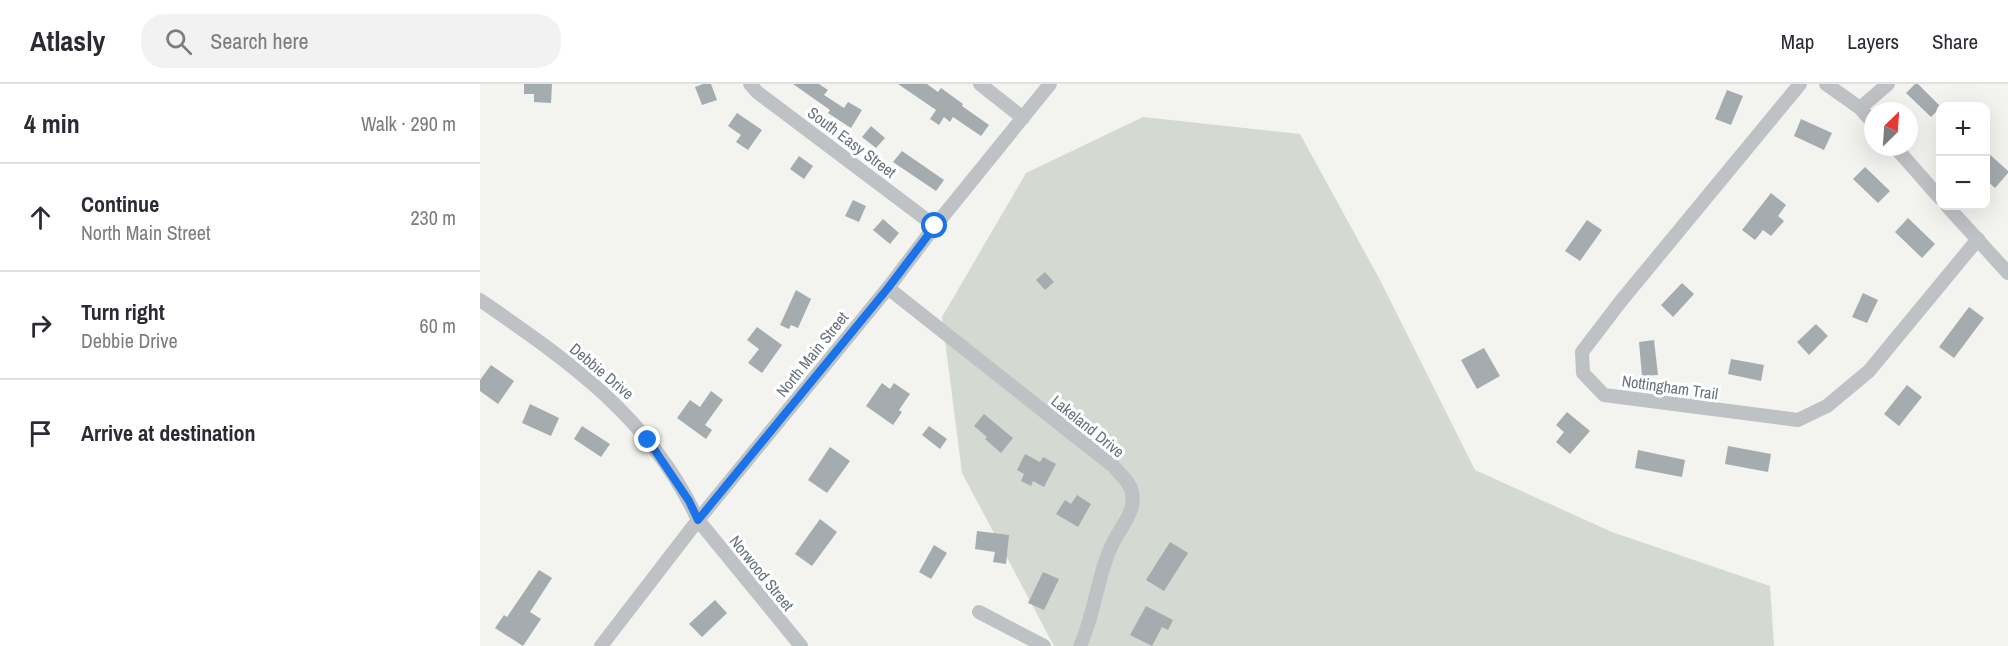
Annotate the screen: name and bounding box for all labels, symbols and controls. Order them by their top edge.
search box [141,14,561,68]
text: Atlasly [30,22,105,60]
icon: search [162,25,195,58]
text: Search here [210,26,309,56]
text: Map [1781,27,1814,56]
text: Layers [1847,27,1899,56]
text: Share [1932,27,1978,56]
street label: South Easy Street [803,101,901,183]
north arrow [1864,102,1918,156]
map controls [1936,102,1990,210]
button: + [1936,102,1990,156]
text: 4 min [24,106,80,141]
text: Walk · 290 m [361,110,456,137]
button: − [1936,156,1990,210]
text: Continue [81,189,159,219]
icon: ahead [24,201,57,234]
text: 230 m [410,204,456,231]
route start [921,212,947,238]
text: North Main Street [81,219,210,246]
text: Turn right [81,297,165,327]
street label: North Main Street [771,307,853,401]
icon: right [24,309,57,342]
text: 60 m [420,312,456,339]
text: Debbie Drive [81,327,178,354]
street label: Debbie Drive [565,338,639,404]
street label: Nottingham Trail [1620,369,1720,405]
street label: Lakeland Drive [1047,390,1129,462]
icon: arrive [24,417,57,450]
text: Arrive at destination [81,418,255,448]
route end [634,426,660,452]
street label: Norwood Street [725,531,799,616]

